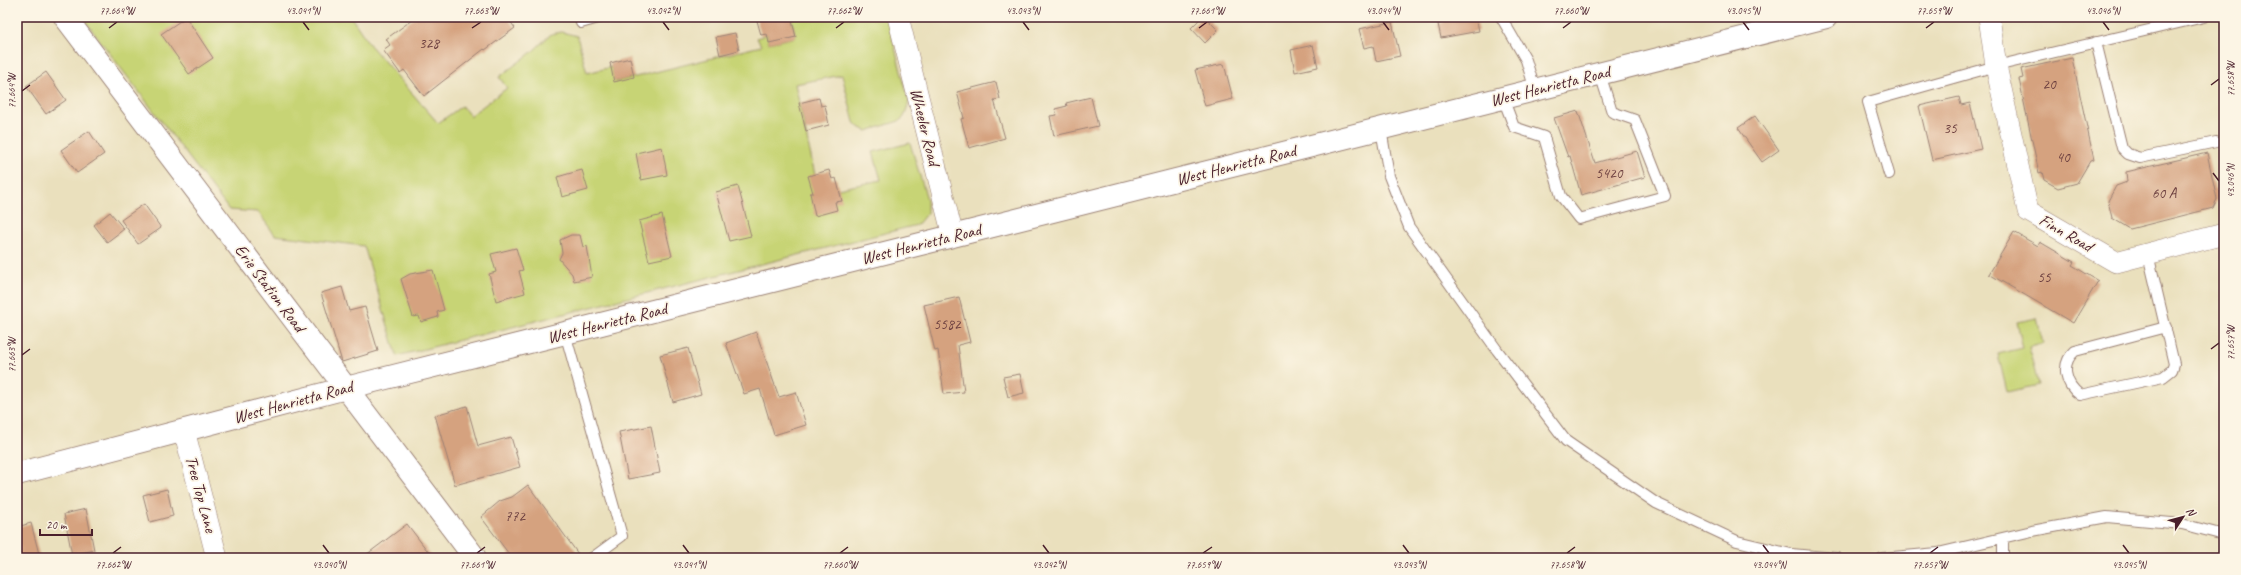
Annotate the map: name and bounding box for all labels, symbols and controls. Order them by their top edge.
text: 77.664°W [100,4,136,17]
text: 43.041°N [286,4,322,17]
text: 77.663°W [464,4,500,17]
text: 43.042°N [646,4,682,17]
text: 77.662°W [827,4,863,17]
text: 43.043°N [1006,4,1042,17]
text: 77.661°W [1190,4,1226,17]
text: 43.044°N [1366,4,1402,17]
text: 77.660°W [1554,4,1590,17]
text: 43.045°N [1726,4,1762,17]
text: 77.659°W [1917,4,1953,17]
text: 43.046°N [2086,4,2122,17]
house number: 328 [419,34,440,53]
street label: West Henrietta Road [1488,60,1614,111]
text: 77.658°W [2224,60,2237,96]
text: 77.664°W [5,72,18,108]
house number: 20 [2042,75,2057,94]
street label: Wheeler Road [905,86,945,170]
house number: 35 [1943,119,1958,138]
street label: West Henrietta Road [1174,139,1300,190]
house number: 40 [2056,148,2071,167]
text: 43.046°N [2224,162,2237,198]
house number: 5420 [1595,164,1624,183]
house number: 60 A [2152,184,2178,203]
street label: Finn Road [2035,209,2099,258]
street label: West Henrietta Road [859,218,985,269]
street label: Erie Station Road [230,240,312,339]
house number: 55 [2037,268,2052,287]
street label: West Henrietta Road [545,297,671,348]
house number: 5582 [933,315,962,334]
text: 77.657°W [2224,324,2237,360]
text: 77.663°W [5,336,18,372]
street label: West Henrietta Road [231,375,357,428]
street label: Tree Top Lane [181,453,222,536]
north arrow [2163,497,2203,537]
text: N [2183,504,2200,520]
house number: 772 [505,507,526,526]
scale bar [40,511,92,537]
text: 20 m [46,517,68,533]
text: 77.662°W [96,558,132,571]
text: 43.040°N [312,558,348,571]
text: 77.661°W [460,558,496,571]
text: 43.041°N [672,558,708,571]
text: 77.660°W [823,558,859,571]
text: 43.042°N [1032,558,1068,571]
text: 77.659°W [1186,558,1222,571]
text: 43.043°N [1392,558,1428,571]
text: 77.658°W [1550,558,1586,571]
text: 43.044°N [1752,558,1788,571]
text: 77.657°W [1913,558,1949,571]
text: 43.045°N [2112,558,2148,571]

